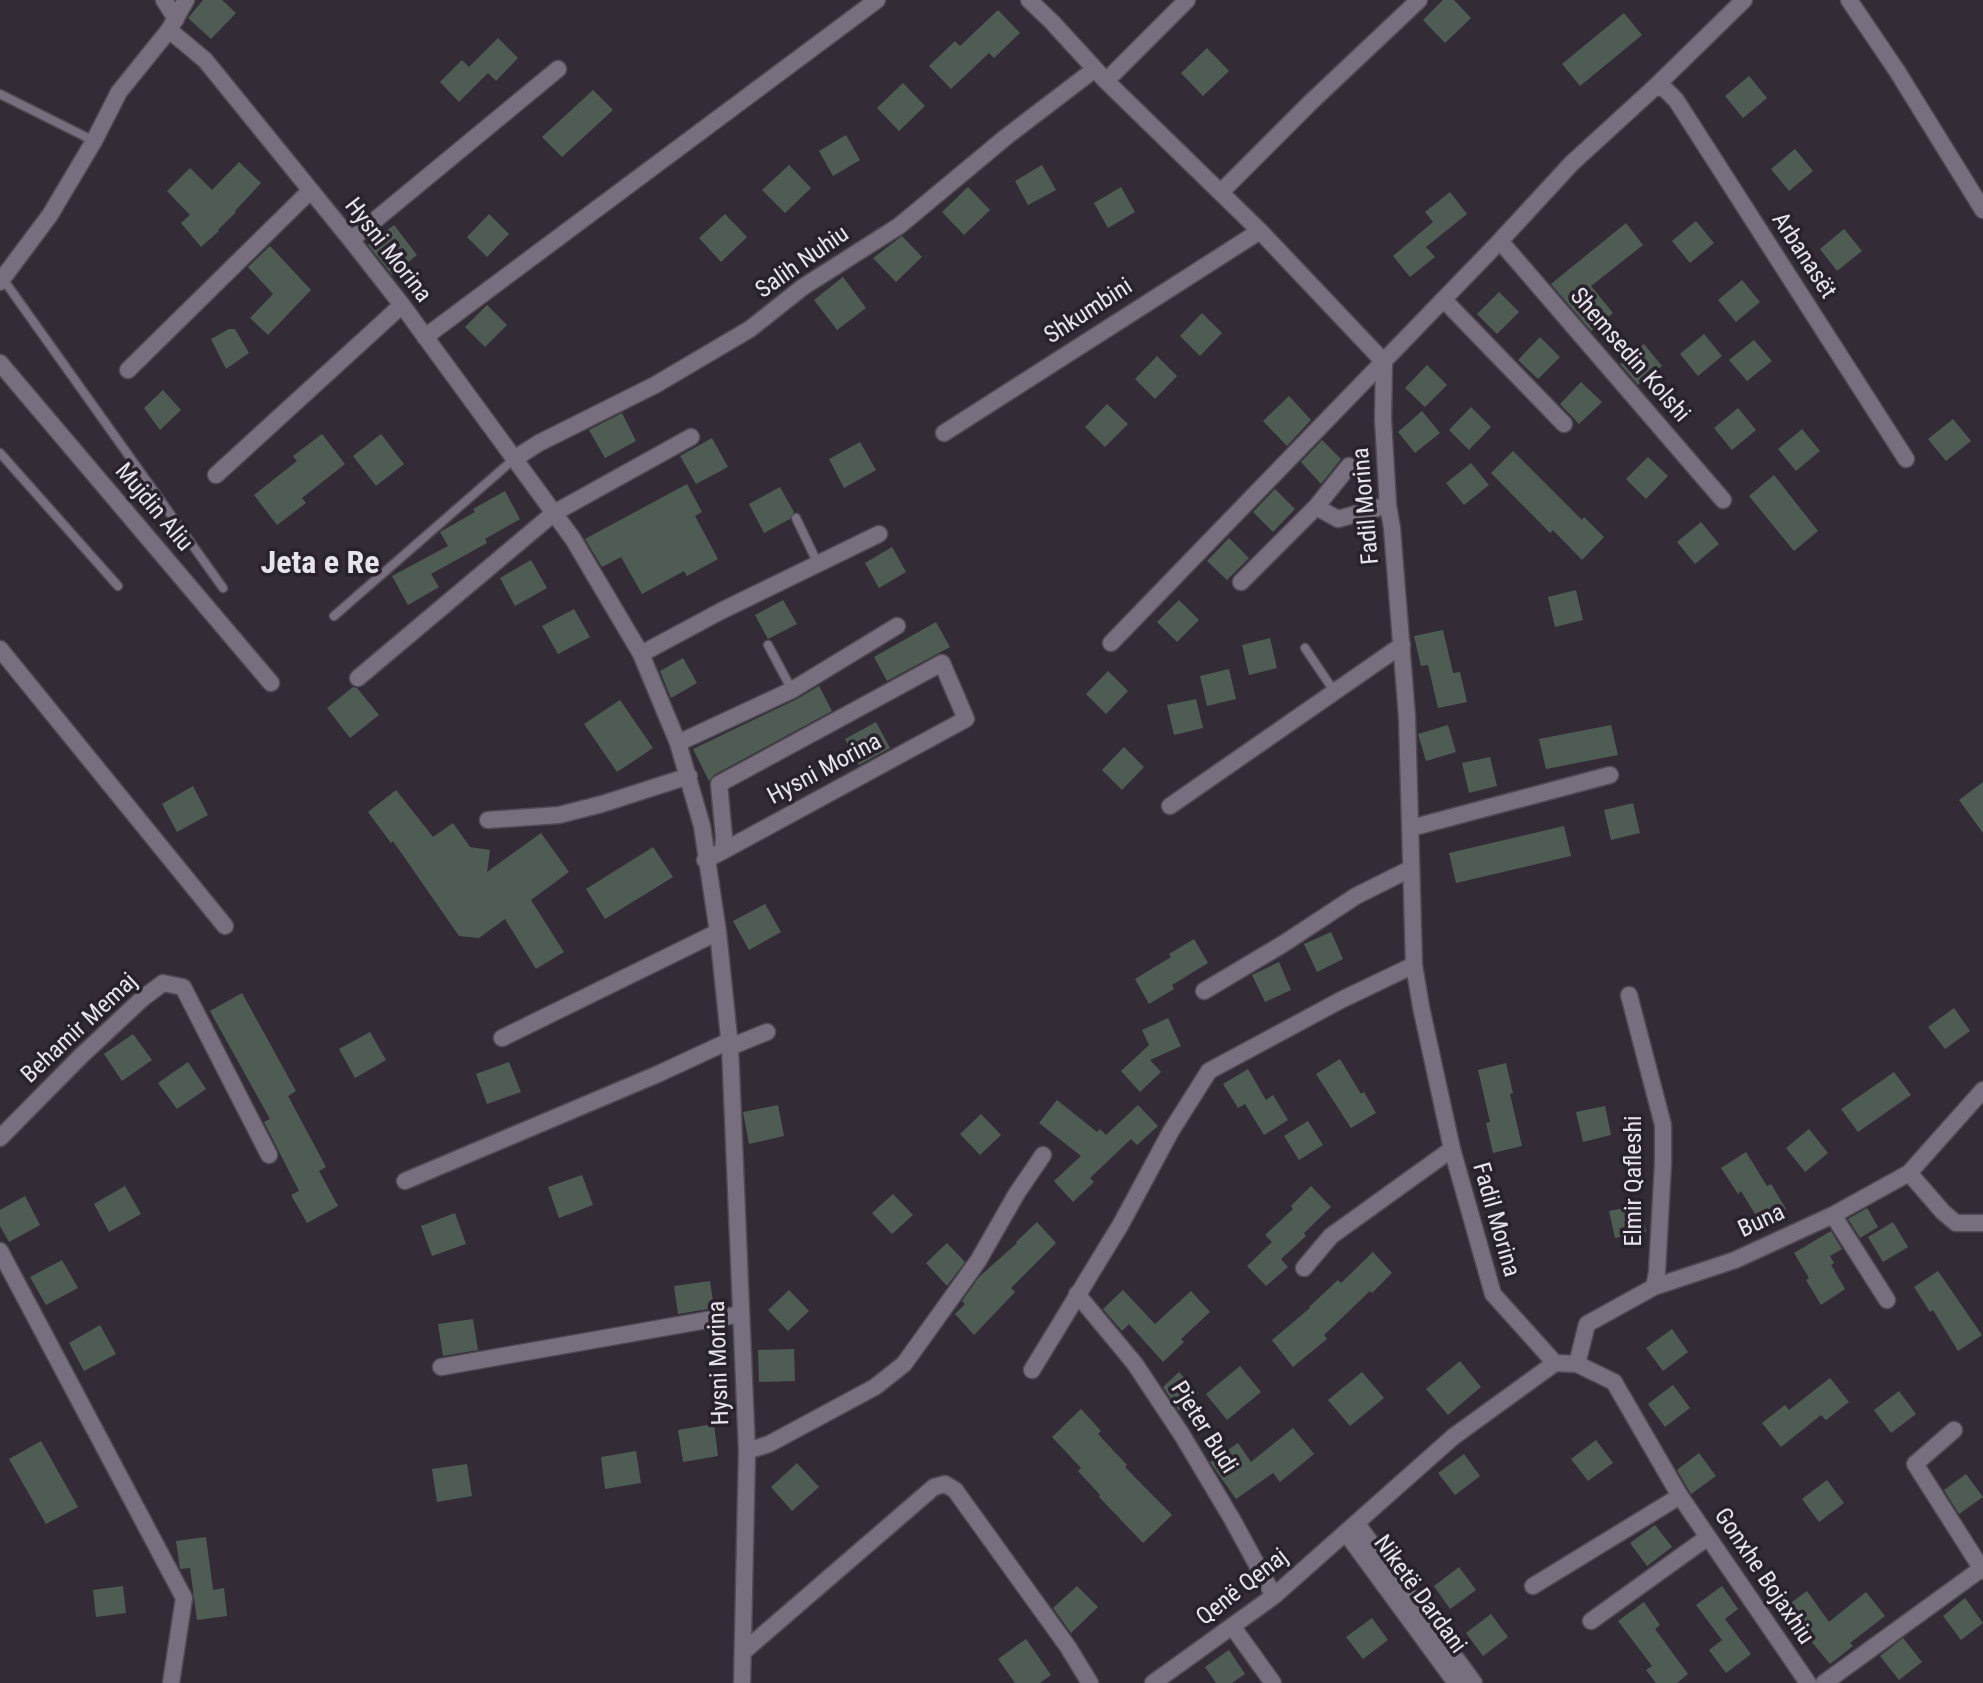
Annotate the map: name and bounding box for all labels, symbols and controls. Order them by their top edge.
street label: Hysni Morina [337,193,437,309]
street label: Arbanasët [1765,208,1841,304]
street label: Salih Nuhiu [751,220,855,306]
street label: Shkumbini [1040,273,1138,351]
street label: Shemsedin Kolshi [1563,283,1695,429]
street label: Fadil Morina [1348,446,1386,566]
street label: Mujdin Aliu [108,458,198,558]
district label: Jeta e Re [261,546,379,584]
street label: Hysni Morina [763,728,887,812]
street label: Behamir Memaj [16,968,144,1090]
street label: Elmir Qafleshi [1621,1115,1649,1247]
street label: Fadil Morina [1465,1160,1525,1280]
street label: Buna [1734,1199,1790,1245]
street label: Hysni Morina [703,1300,737,1426]
street label: Pjeter Budi [1163,1377,1243,1479]
street label: Gonxhe Bojaxhiu [1707,1503,1819,1651]
street label: Niketë Dardani [1367,1530,1471,1660]
street label: Qenë Qenaj [1191,1543,1295,1633]

